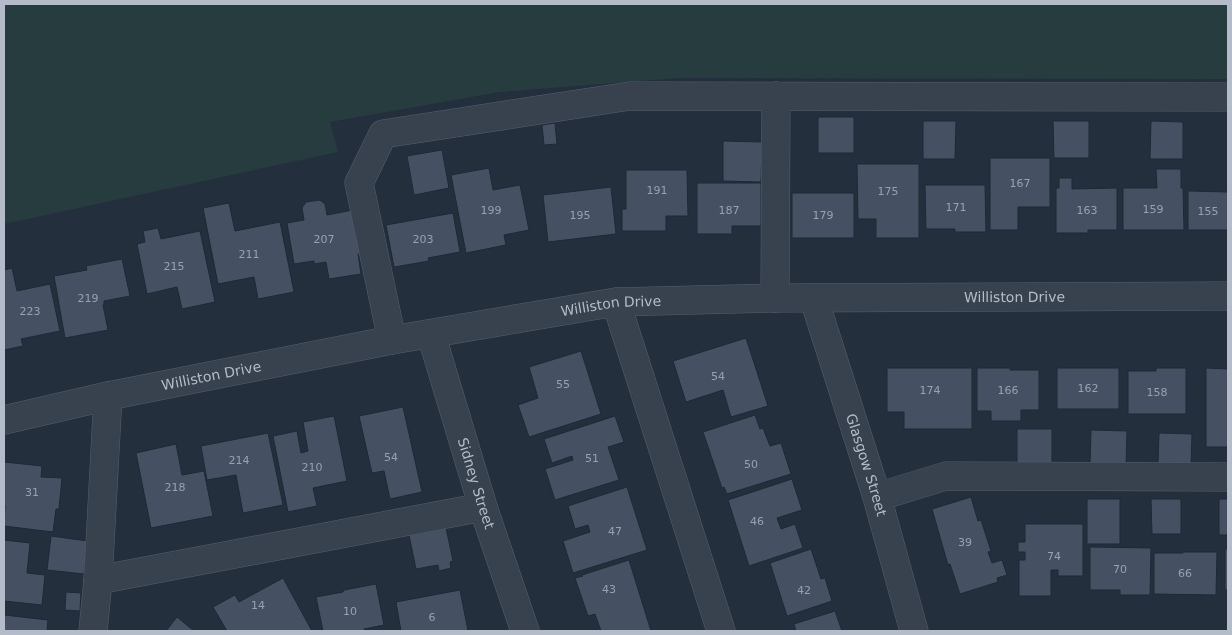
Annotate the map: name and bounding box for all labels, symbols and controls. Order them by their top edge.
house number: 167 [1010,177,1031,190]
house number: 191 [647,184,668,197]
house number: 175 [878,185,899,198]
house number: 171 [946,201,967,214]
house number: 159 [1143,203,1164,216]
house number: 199 [481,204,502,217]
house number: 187 [719,204,740,217]
house number: 163 [1077,204,1098,217]
house number: 155 [1198,205,1219,218]
house number: 195 [570,209,591,222]
house number: 179 [813,209,834,222]
house number: 207 [314,233,335,246]
house number: 203 [413,233,434,246]
house number: 211 [239,248,260,261]
house number: 215 [164,260,185,273]
street label: Williston Drive [964,289,1065,305]
house number: 219 [78,292,99,305]
street label: Williston Drive [559,293,661,319]
house number: 223 [20,305,41,318]
street label: Williston Drive [160,358,262,393]
house number: 54 [711,370,725,383]
house number: 55 [556,378,570,391]
house number: 162 [1078,382,1099,395]
house number: 174 [920,384,941,397]
house number: 166 [998,384,1019,397]
house number: 158 [1147,386,1168,399]
street label: Glasgow Street [843,412,890,518]
street label: Sidney Street [455,436,498,531]
house number: 54 [384,451,398,464]
house number: 51 [585,452,599,465]
house number: 214 [229,454,250,467]
house number: 50 [744,458,758,471]
house number: 210 [302,461,323,474]
house number: 218 [165,481,186,494]
house number: 31 [25,486,39,499]
house number: 46 [750,515,764,528]
house number: 47 [608,525,622,538]
house number: 39 [958,536,972,549]
house number: 74 [1047,550,1061,563]
house number: 70 [1113,563,1127,576]
house number: 66 [1178,567,1192,580]
house number: 43 [602,583,616,596]
house number: 42 [797,584,811,597]
house number: 14 [251,599,265,612]
house number: 10 [343,605,357,618]
house number: 6 [429,611,436,624]

